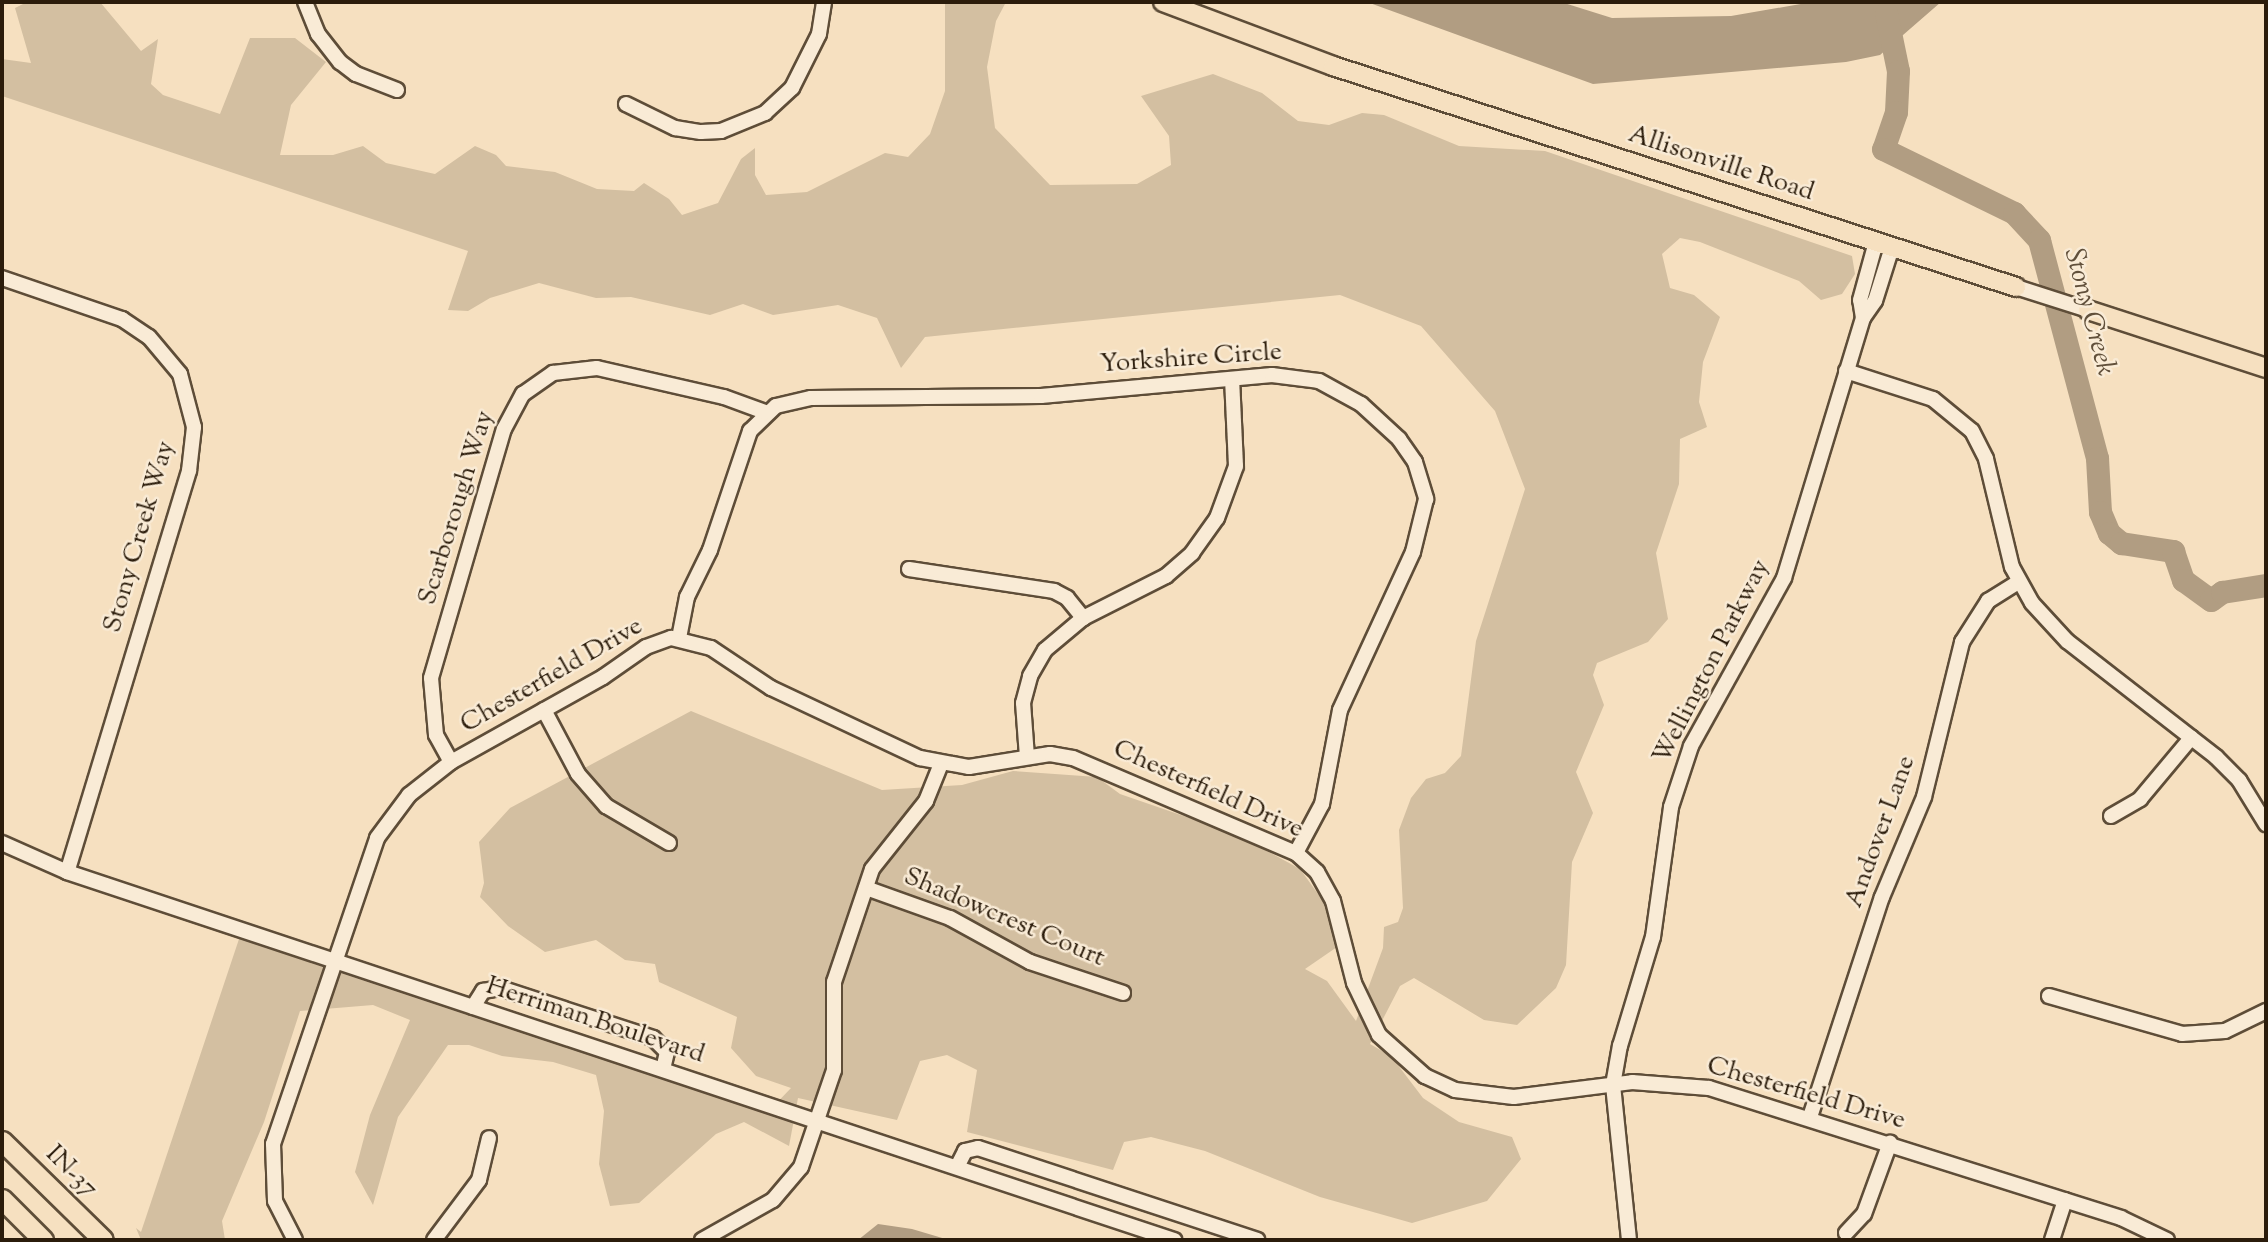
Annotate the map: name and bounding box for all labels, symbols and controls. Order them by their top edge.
street label: Allisonville Road [1624,119,1818,209]
water label: Stony Creek [2056,245,2122,379]
street label: Yorkshire Circle [1099,337,1283,381]
street label: Scarborough Way [413,407,501,609]
street label: Stony Creek Way [98,438,182,636]
street label: Wellington Parkway [1647,555,1777,769]
street label: Chesterfield Drive [455,611,649,741]
street label: Chesterfield Drive [1108,734,1308,846]
street label: Andover Lane [1839,752,1923,912]
street label: Shadowcrest Court [899,862,1109,974]
street label: Herriman Boulevard [482,971,708,1071]
street label: Chesterfield Drive [1703,1051,1909,1137]
street label: IN-37 [38,1139,104,1205]

